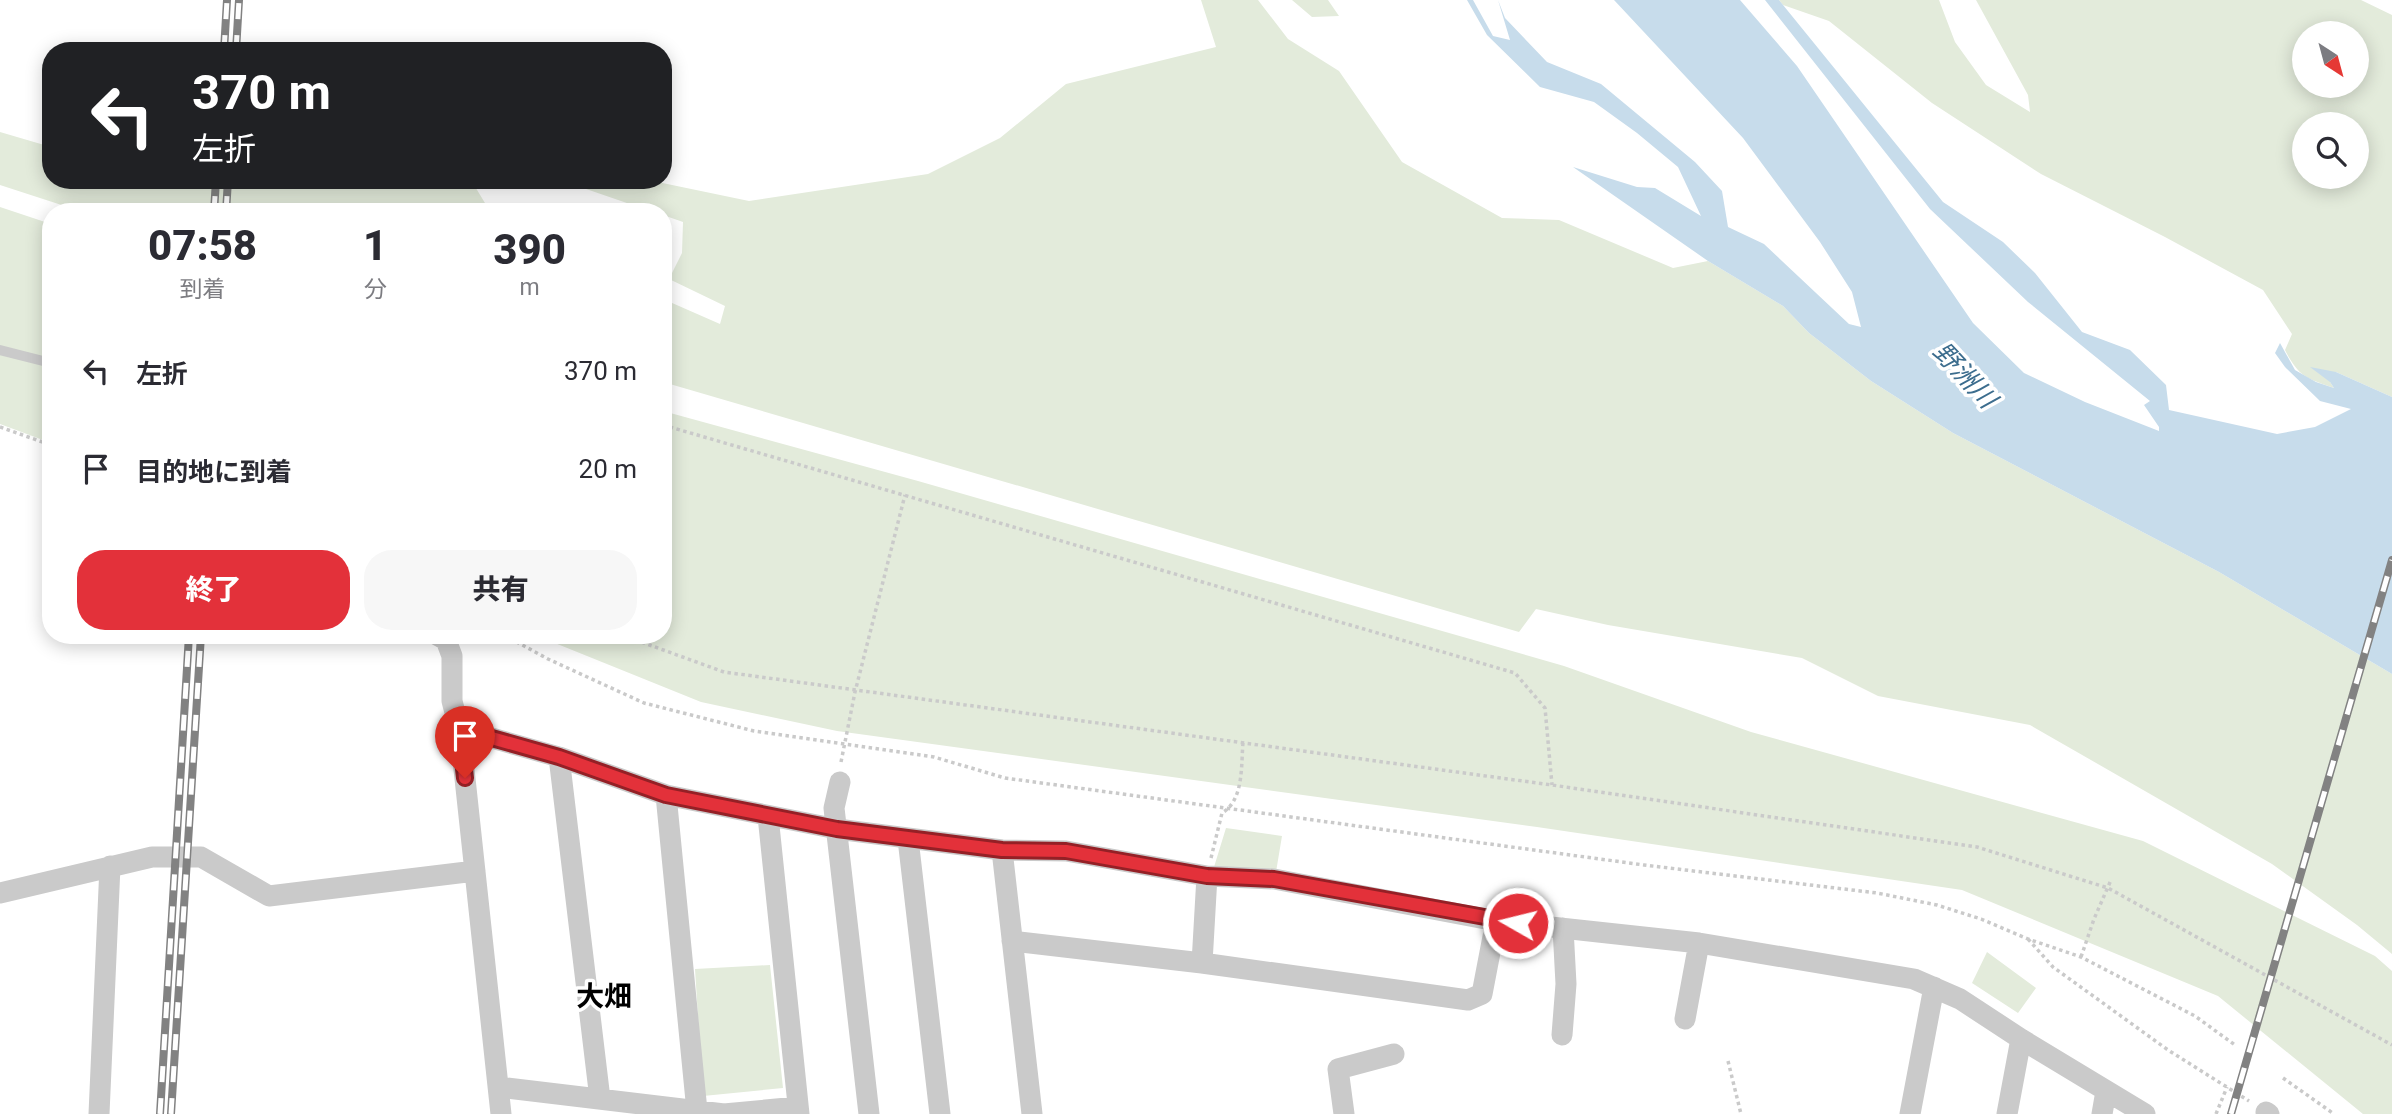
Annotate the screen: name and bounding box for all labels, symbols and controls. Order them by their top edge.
north arrow [2292,21,2370,98]
map controls [2292,21,2369,189]
text: 370 m [192,64,331,121]
icon: left [77,70,168,161]
button: search [2292,112,2369,189]
text: 左折 [192,130,256,168]
text: 07:58 [148,221,257,270]
text: 1 [363,221,387,270]
text: 390 [493,225,566,274]
text: m [520,274,540,301]
text: 到着 [180,276,226,303]
text: 分 [364,276,387,303]
water label: 野洲川 [1927,336,2005,416]
icon: left [77,352,115,390]
text: 370 m [564,356,637,386]
text: 左折 [136,359,188,389]
icon: arrive [77,450,115,488]
text: 20 m [579,454,637,484]
text: 目的地に到着 [136,457,292,487]
button: 終了 [77,550,350,630]
button: 共有 [364,550,637,630]
pin [435,706,495,778]
icon: arrive [446,717,484,755]
position arrow [1481,886,1555,960]
district label: 大畑 [576,980,632,1013]

